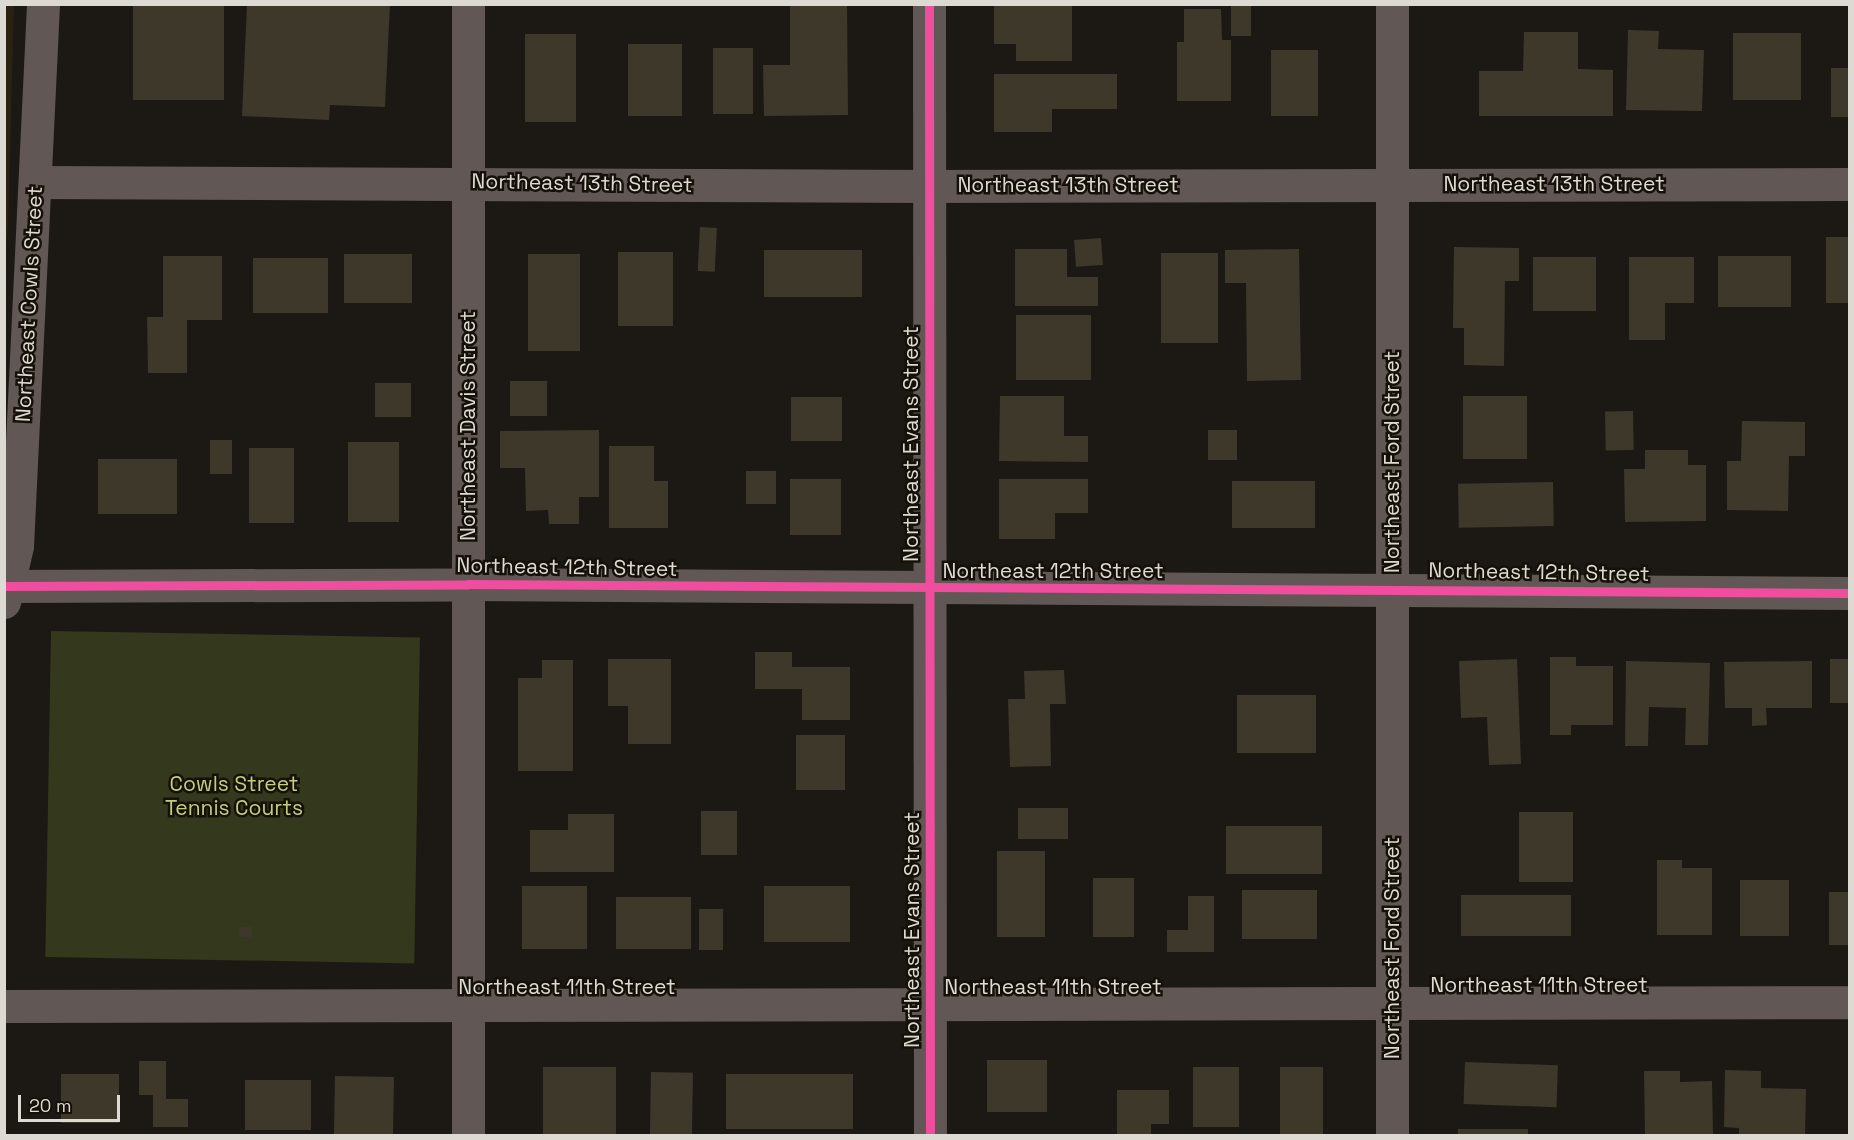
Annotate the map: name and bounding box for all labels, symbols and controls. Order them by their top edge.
street label: Northeast 13th Street [471,168,693,198]
street label: Northeast 13th Street [1443,171,1665,197]
street label: Northeast 13th Street [957,172,1179,198]
street label: Northeast Cowls Street [10,185,48,423]
street label: Northeast Davis Street [455,311,481,541]
street label: Northeast Evans Street [898,326,924,562]
street label: Northeast Ford Street [1379,351,1405,573]
street label: Northeast 12th Street [456,552,678,582]
street label: Northeast 12th Street [1428,557,1650,587]
street label: Northeast 12th Street [942,558,1164,584]
park label: Cowls Street Tennis Courts [165,771,303,821]
street label: Northeast Evans Street [899,812,925,1048]
street label: Northeast Ford Street [1379,837,1405,1059]
street label: Northeast 11th Street [1430,972,1648,998]
street label: Northeast 11th Street [458,974,676,1000]
street label: Northeast 11th Street [944,974,1162,1000]
scale bar [21,1083,123,1121]
text: 20 m [29,1094,72,1117]

